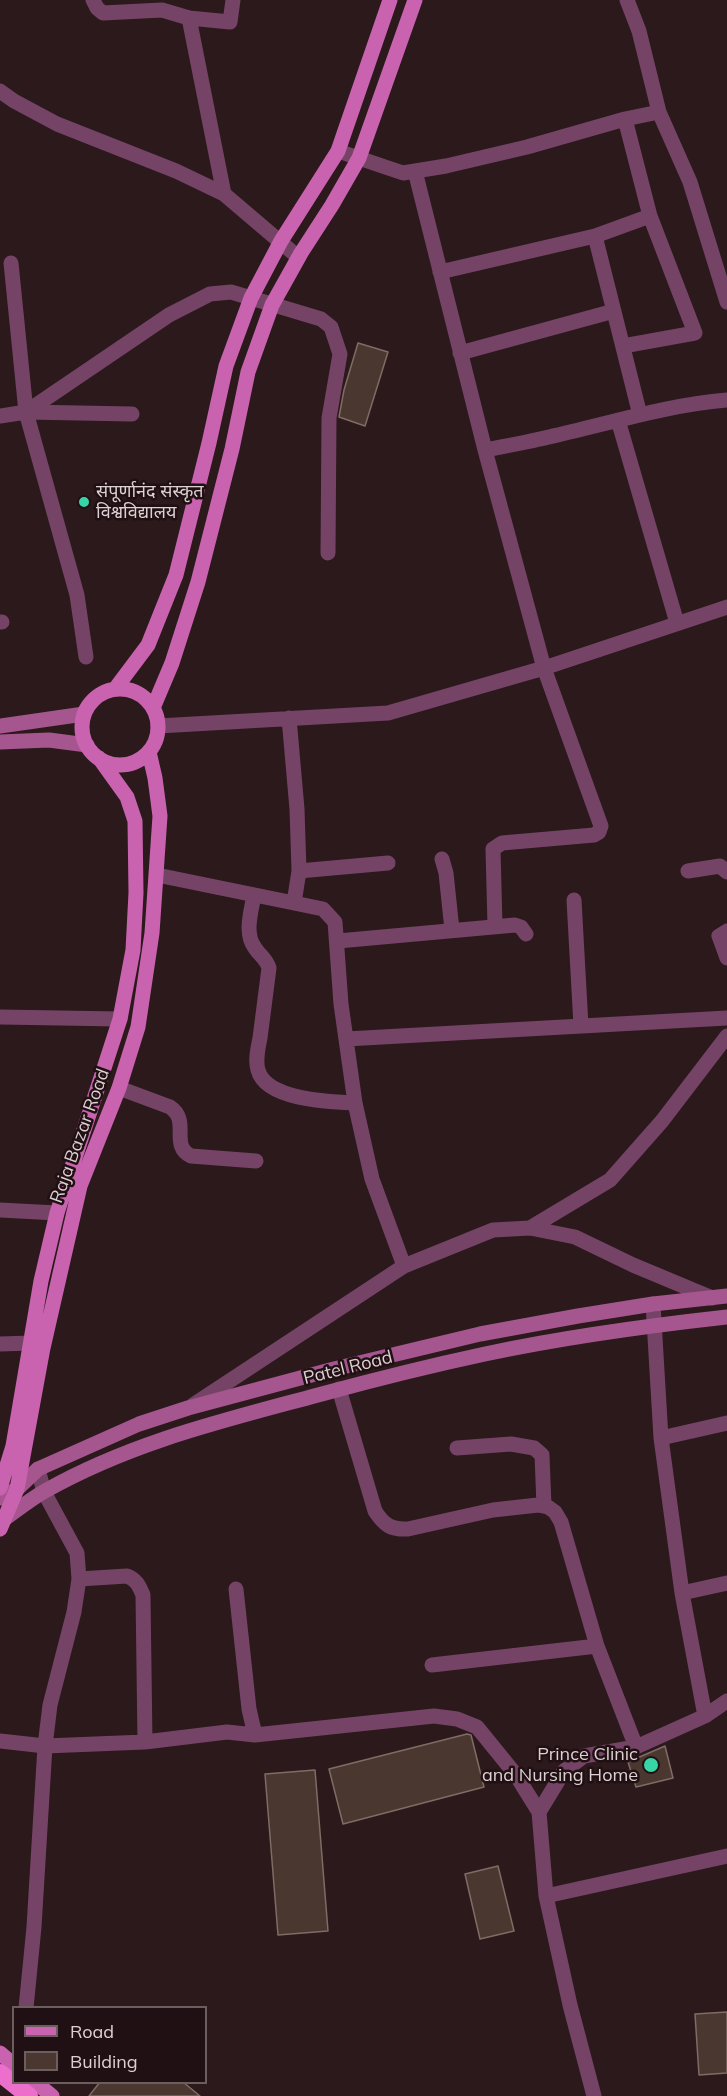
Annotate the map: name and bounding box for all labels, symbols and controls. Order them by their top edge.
place label: संपूर्णानंद संस्कृत विश्वविद्यालय [96,481,204,524]
marker: संपूर्णानंद संस्कृत विश्वविद्यालय [77,495,91,509]
street label: Raja Bazar Road [46,1066,114,1206]
street label: Patel Road [301,1346,395,1390]
place label: Prince Clinic and Nursing Home [482,1744,638,1786]
marker: Prince Clinic and Nursing Home [642,1756,660,1774]
legend [12,2006,207,2084]
text: Road [70,2020,114,2043]
text: Building [70,2050,138,2073]

